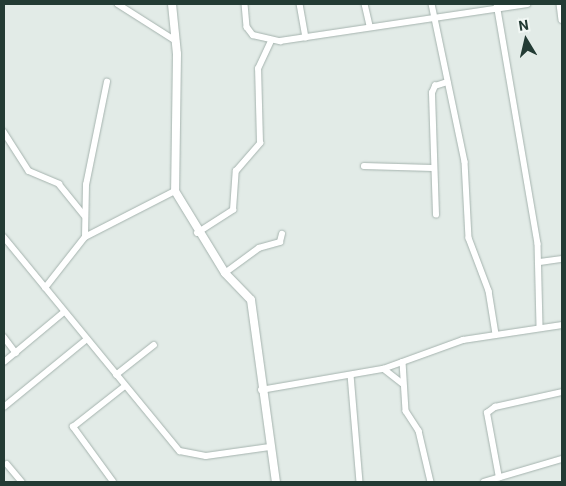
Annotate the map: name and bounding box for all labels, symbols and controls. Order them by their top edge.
north arrow [501,15,551,65]
text: N [518,17,530,34]

